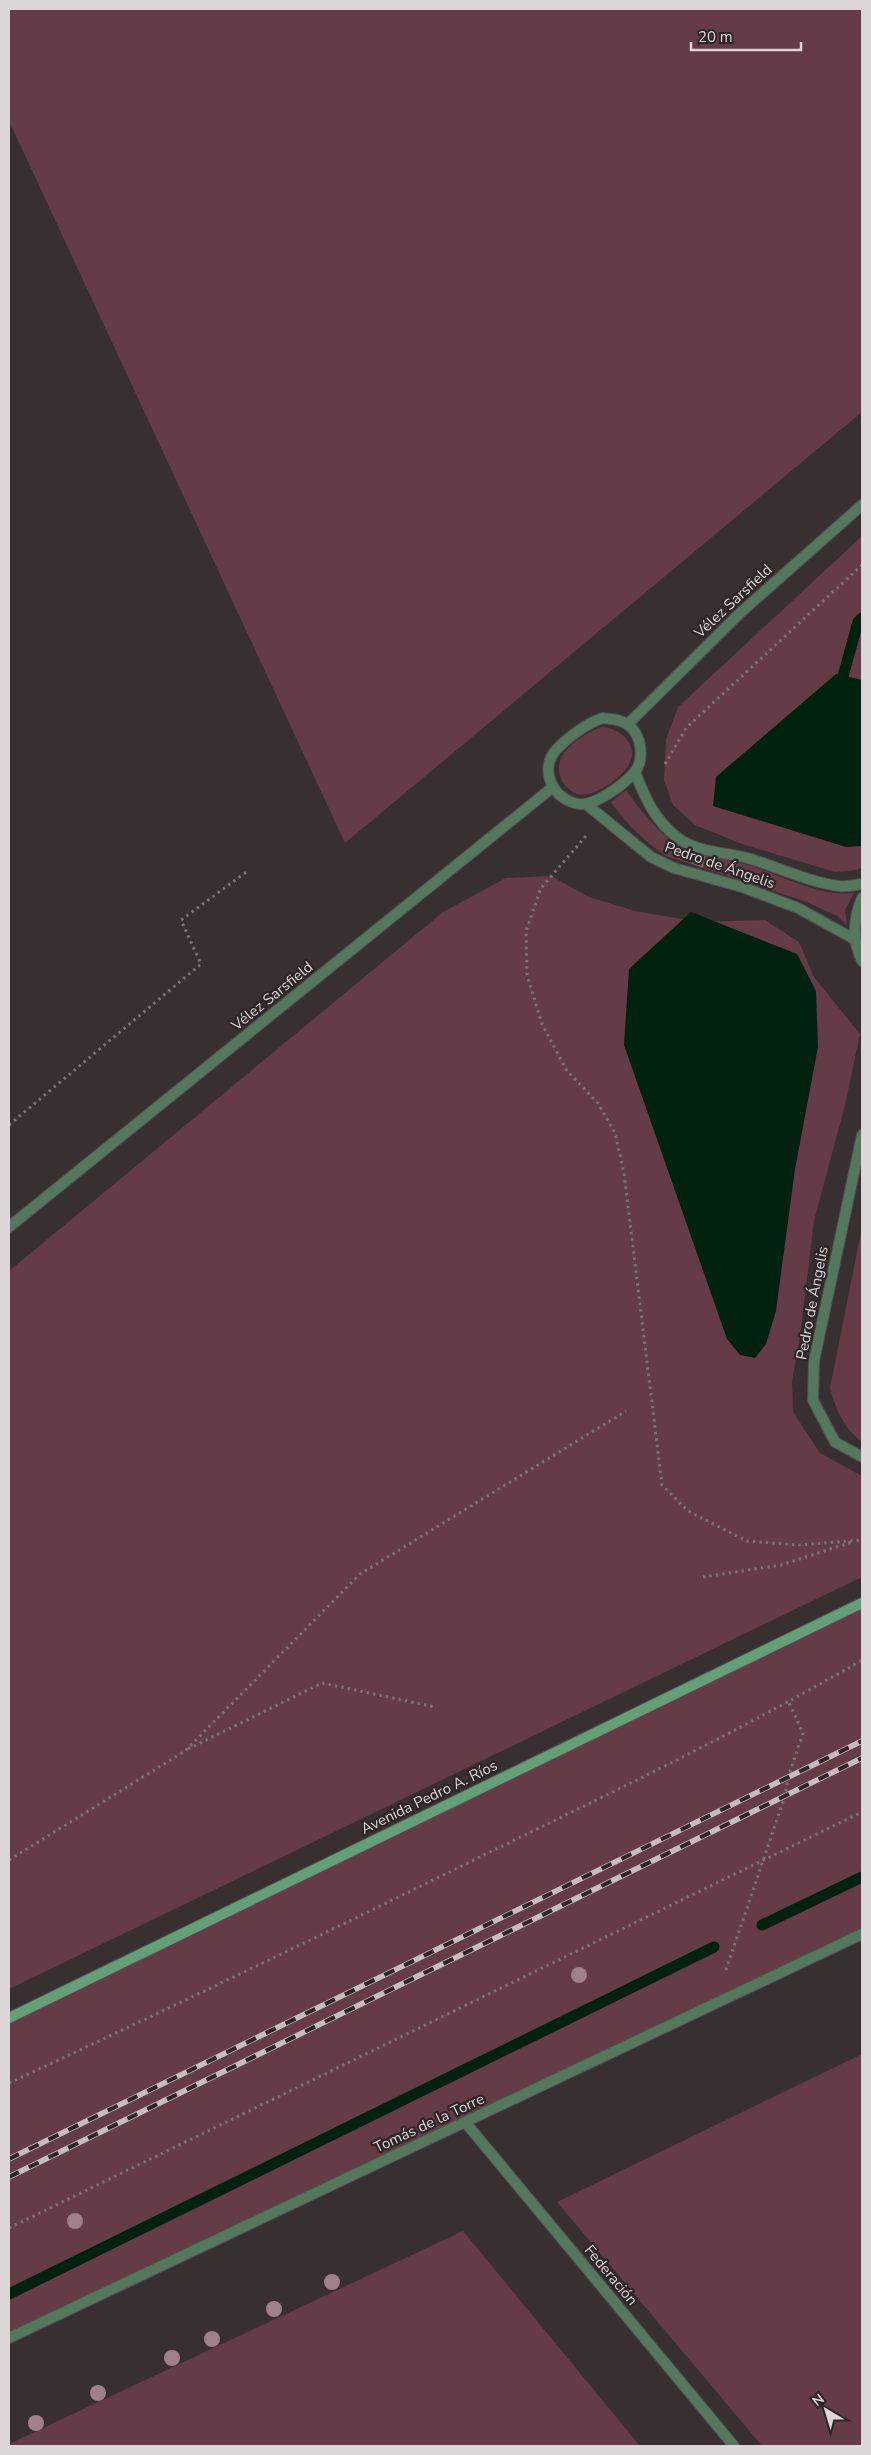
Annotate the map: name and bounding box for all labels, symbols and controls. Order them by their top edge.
scale bar [691,20,801,52]
text: 20 m [698,27,733,47]
street label: Vélez Sarsfield [689,560,776,643]
street label: Pedro de Ángelis [662,837,778,893]
street label: Vélez Sarsfield [226,957,317,1036]
street label: Pedro de Ángelis [791,1245,833,1361]
street label: Avenida Pedro A. Ríos [357,1755,501,1839]
street label: Tomás de la Torre [371,2089,488,2157]
street label: Federación [580,2241,642,2309]
north arrow [801,2385,851,2435]
text: N [808,2389,828,2411]

